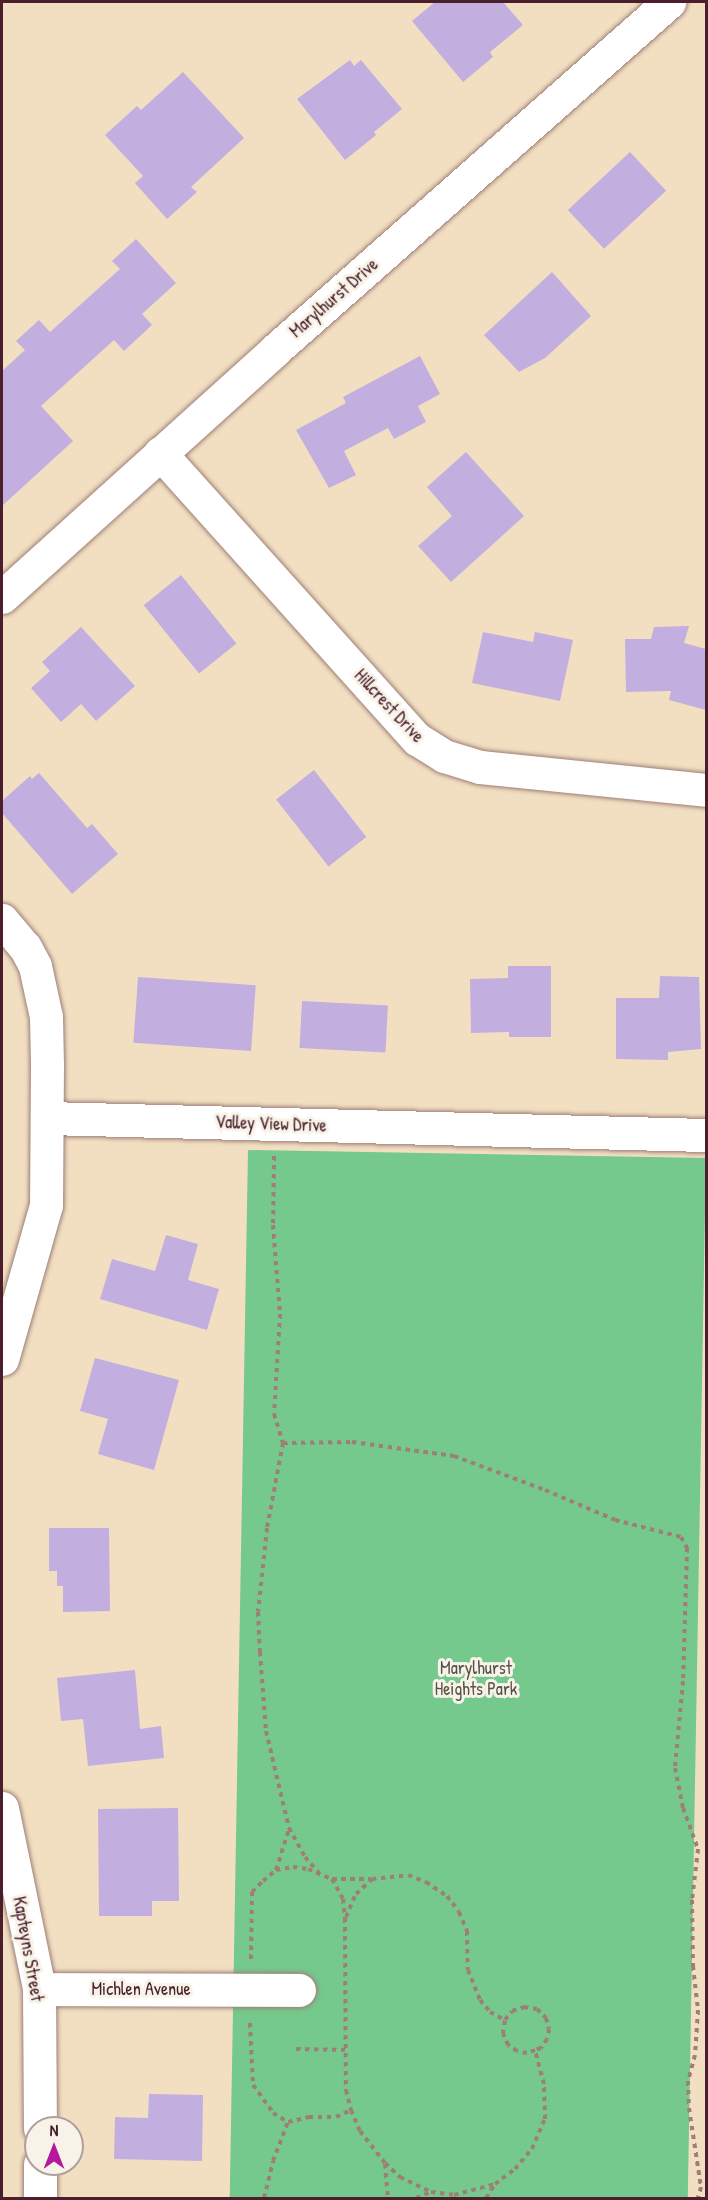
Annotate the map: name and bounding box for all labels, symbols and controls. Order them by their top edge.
street label: Marylhurst Drive [285,254,383,342]
street label: Hillcrest Drive [350,665,428,747]
street label: Valley View Drive [215,1111,327,1137]
park label: Marylhurst Heights Park [435,1658,517,1700]
street label: Kapteyns Street [8,1895,48,2003]
street label: Michlen Avenue [91,1978,191,2000]
north arrow [24,2116,84,2176]
text: N [50,2119,58,2141]

